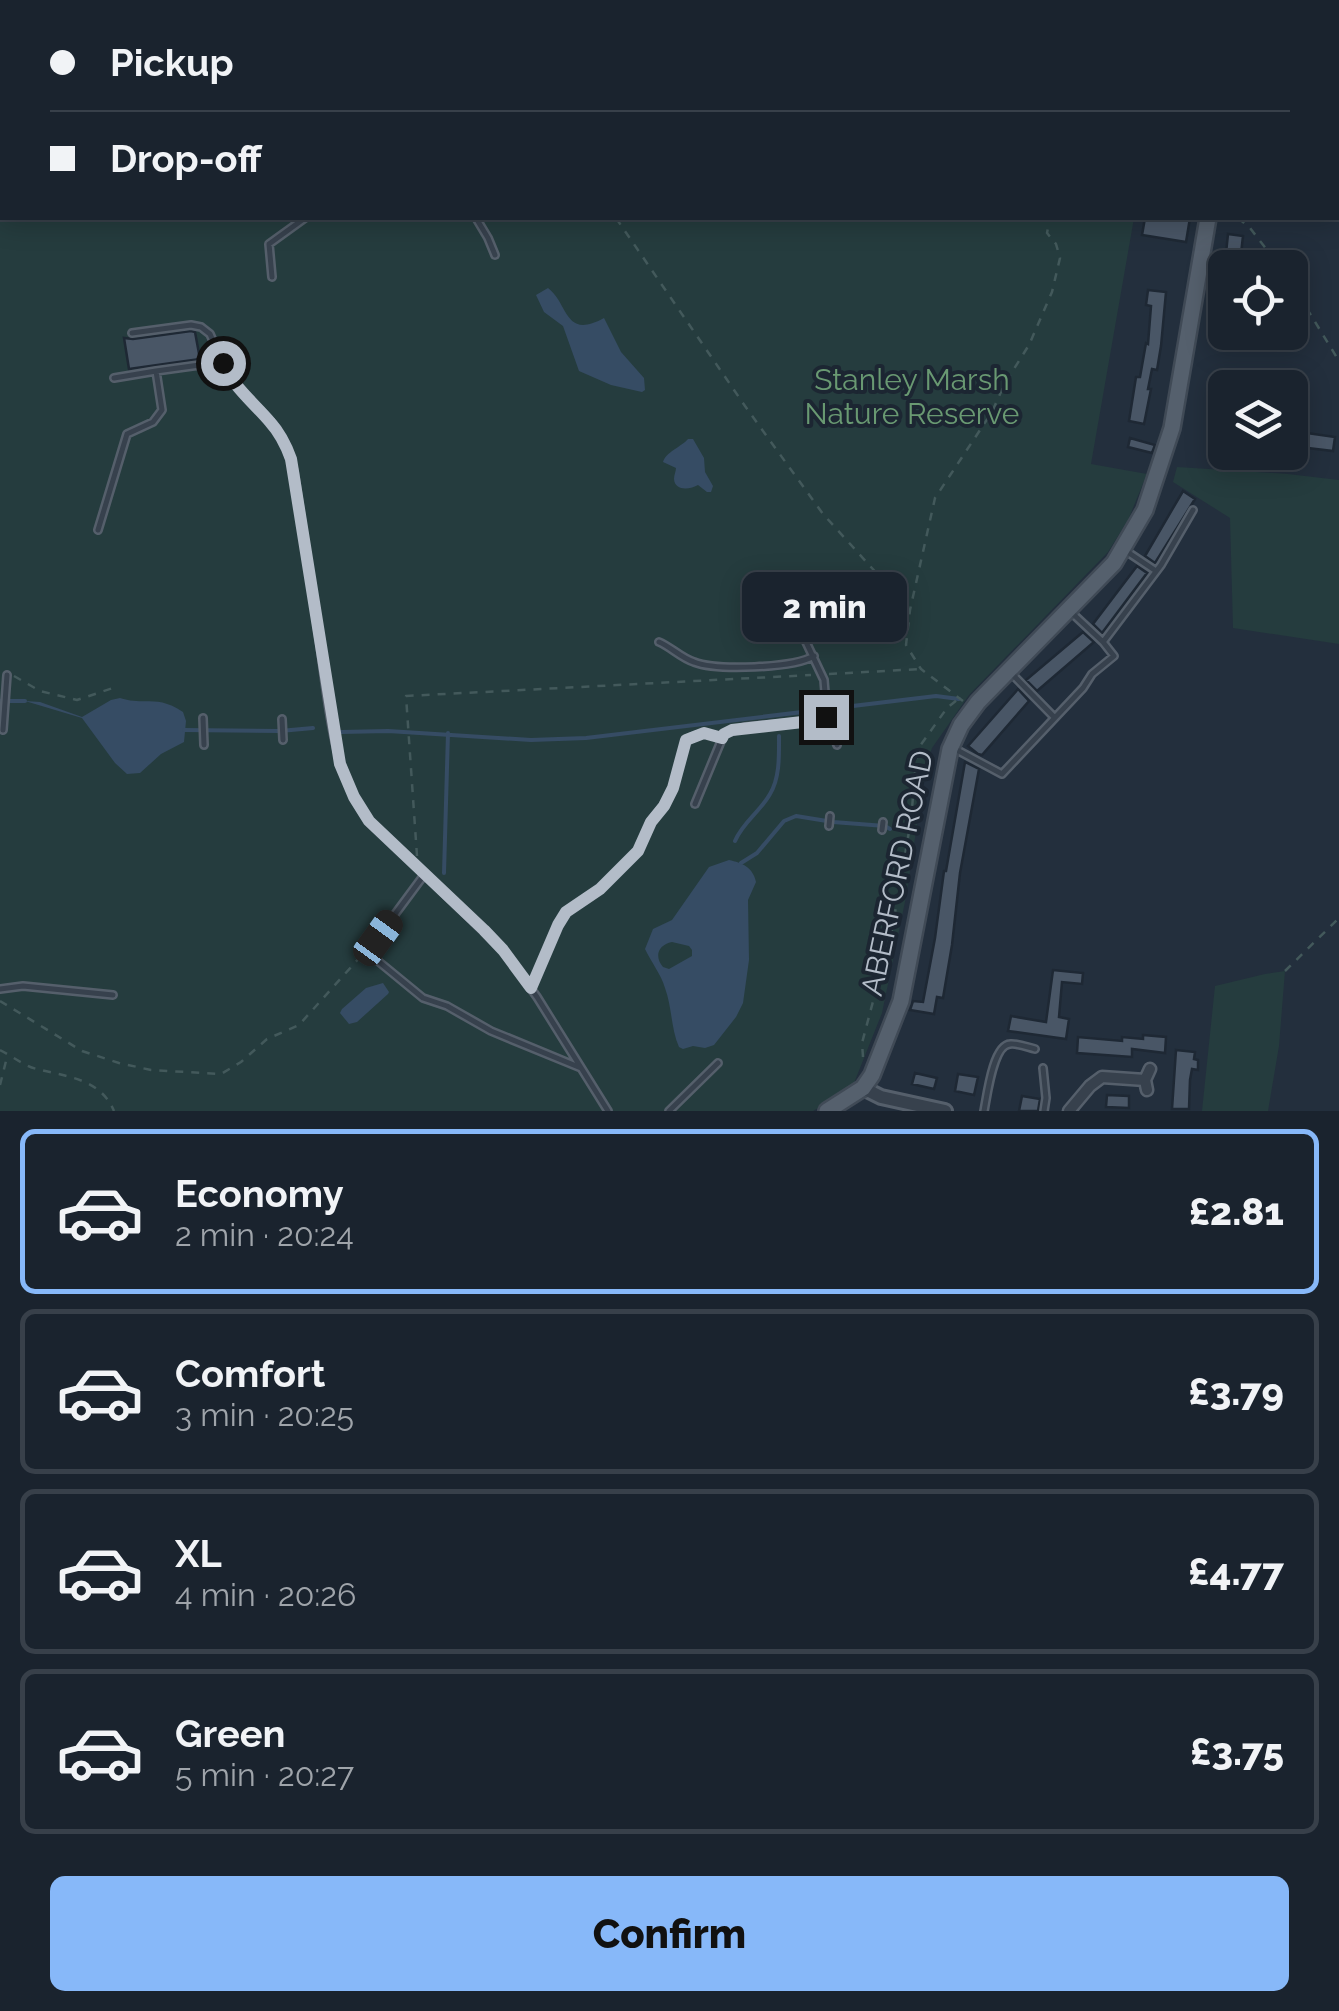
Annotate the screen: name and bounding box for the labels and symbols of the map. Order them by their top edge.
route start [201,341,246,386]
park label: Stanley Marsh Nature Reserve [805,362,1019,431]
callout: 2 min [744,572,908,642]
route end [804,695,849,740]
street label: ABERFORD ROAD [854,747,940,999]
car [348,905,408,971]

